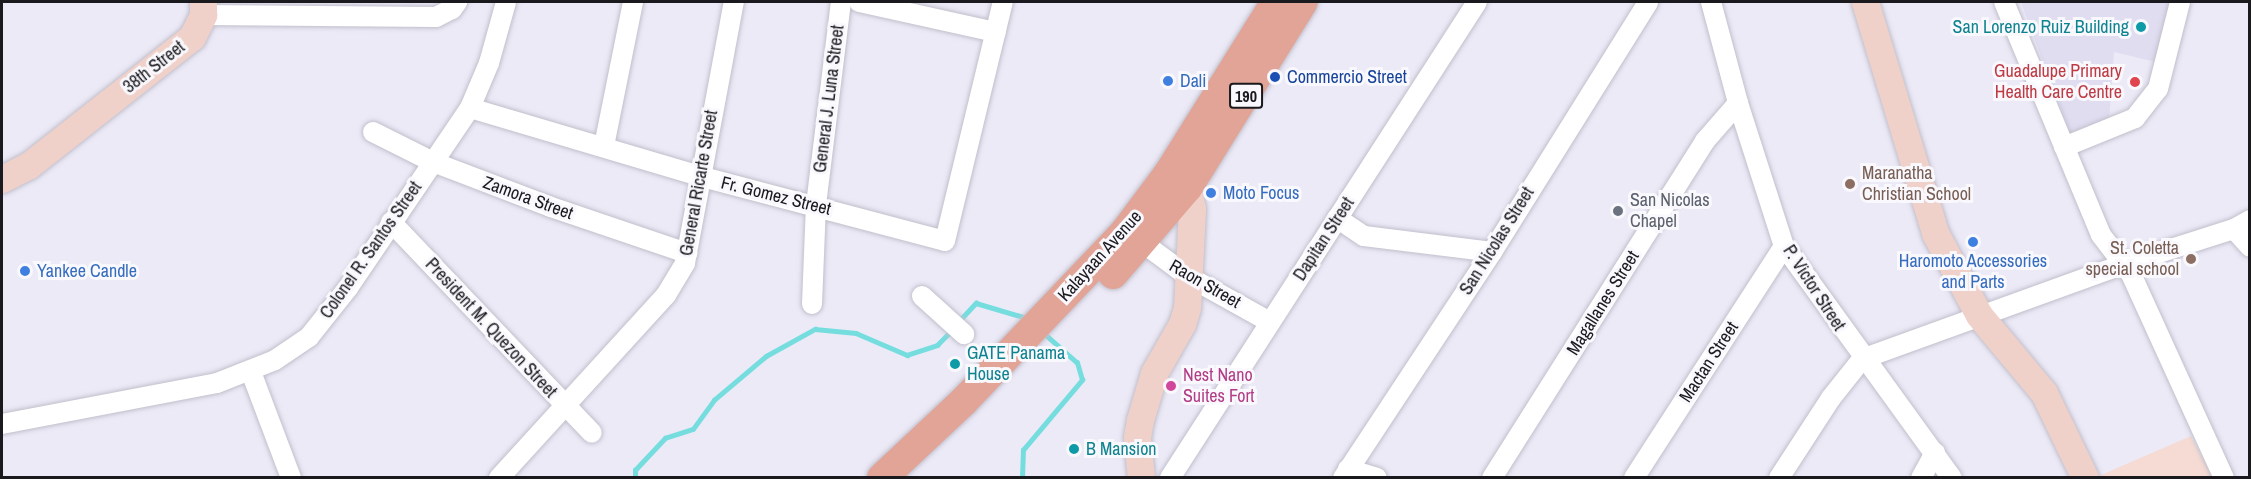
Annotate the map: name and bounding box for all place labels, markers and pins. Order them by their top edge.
place label: San Lorenzo Ruiz Building [1953,16,2129,38]
marker: San Lorenzo Ruiz Building [2134,20,2148,34]
place label: Guadalupe Primary Health Care Centre [1994,61,2122,104]
place label: Commercio Street [1287,66,1407,88]
place label: Dali [1180,70,1206,92]
marker: Commercio Street [1268,70,1282,84]
marker: Guadalupe Primary Health Care Centre [2126,73,2144,91]
marker: Dali [1161,74,1175,88]
place label: Maranatha Christian School [1862,163,1971,206]
marker: Maranatha Christian School [1843,177,1857,191]
place label: Moto Focus [1223,182,1299,204]
marker: Moto Focus [1204,186,1218,200]
place label: San Nicolas Chapel [1630,190,1710,232]
marker: San Nicolas Chapel [1611,204,1625,218]
marker: Haromoto Accessories and Parts [1966,235,1980,249]
place label: St. Coletta special school [2085,238,2179,280]
place label: Haromoto Accessories and Parts [1898,251,2048,294]
marker: St. Coletta special school [2184,252,2198,266]
place label: Yankee Candle [37,260,137,282]
marker: Yankee Candle [18,264,32,278]
place label: GATE Panama House [967,343,1065,386]
marker: GATE Panama House [948,357,962,371]
place label: Nest Nano Suites Fort [1183,365,1254,407]
marker: Nest Nano Suites Fort [1164,379,1178,393]
place label: B Mansion [1086,438,1157,460]
marker: B Mansion [1067,442,1081,456]

